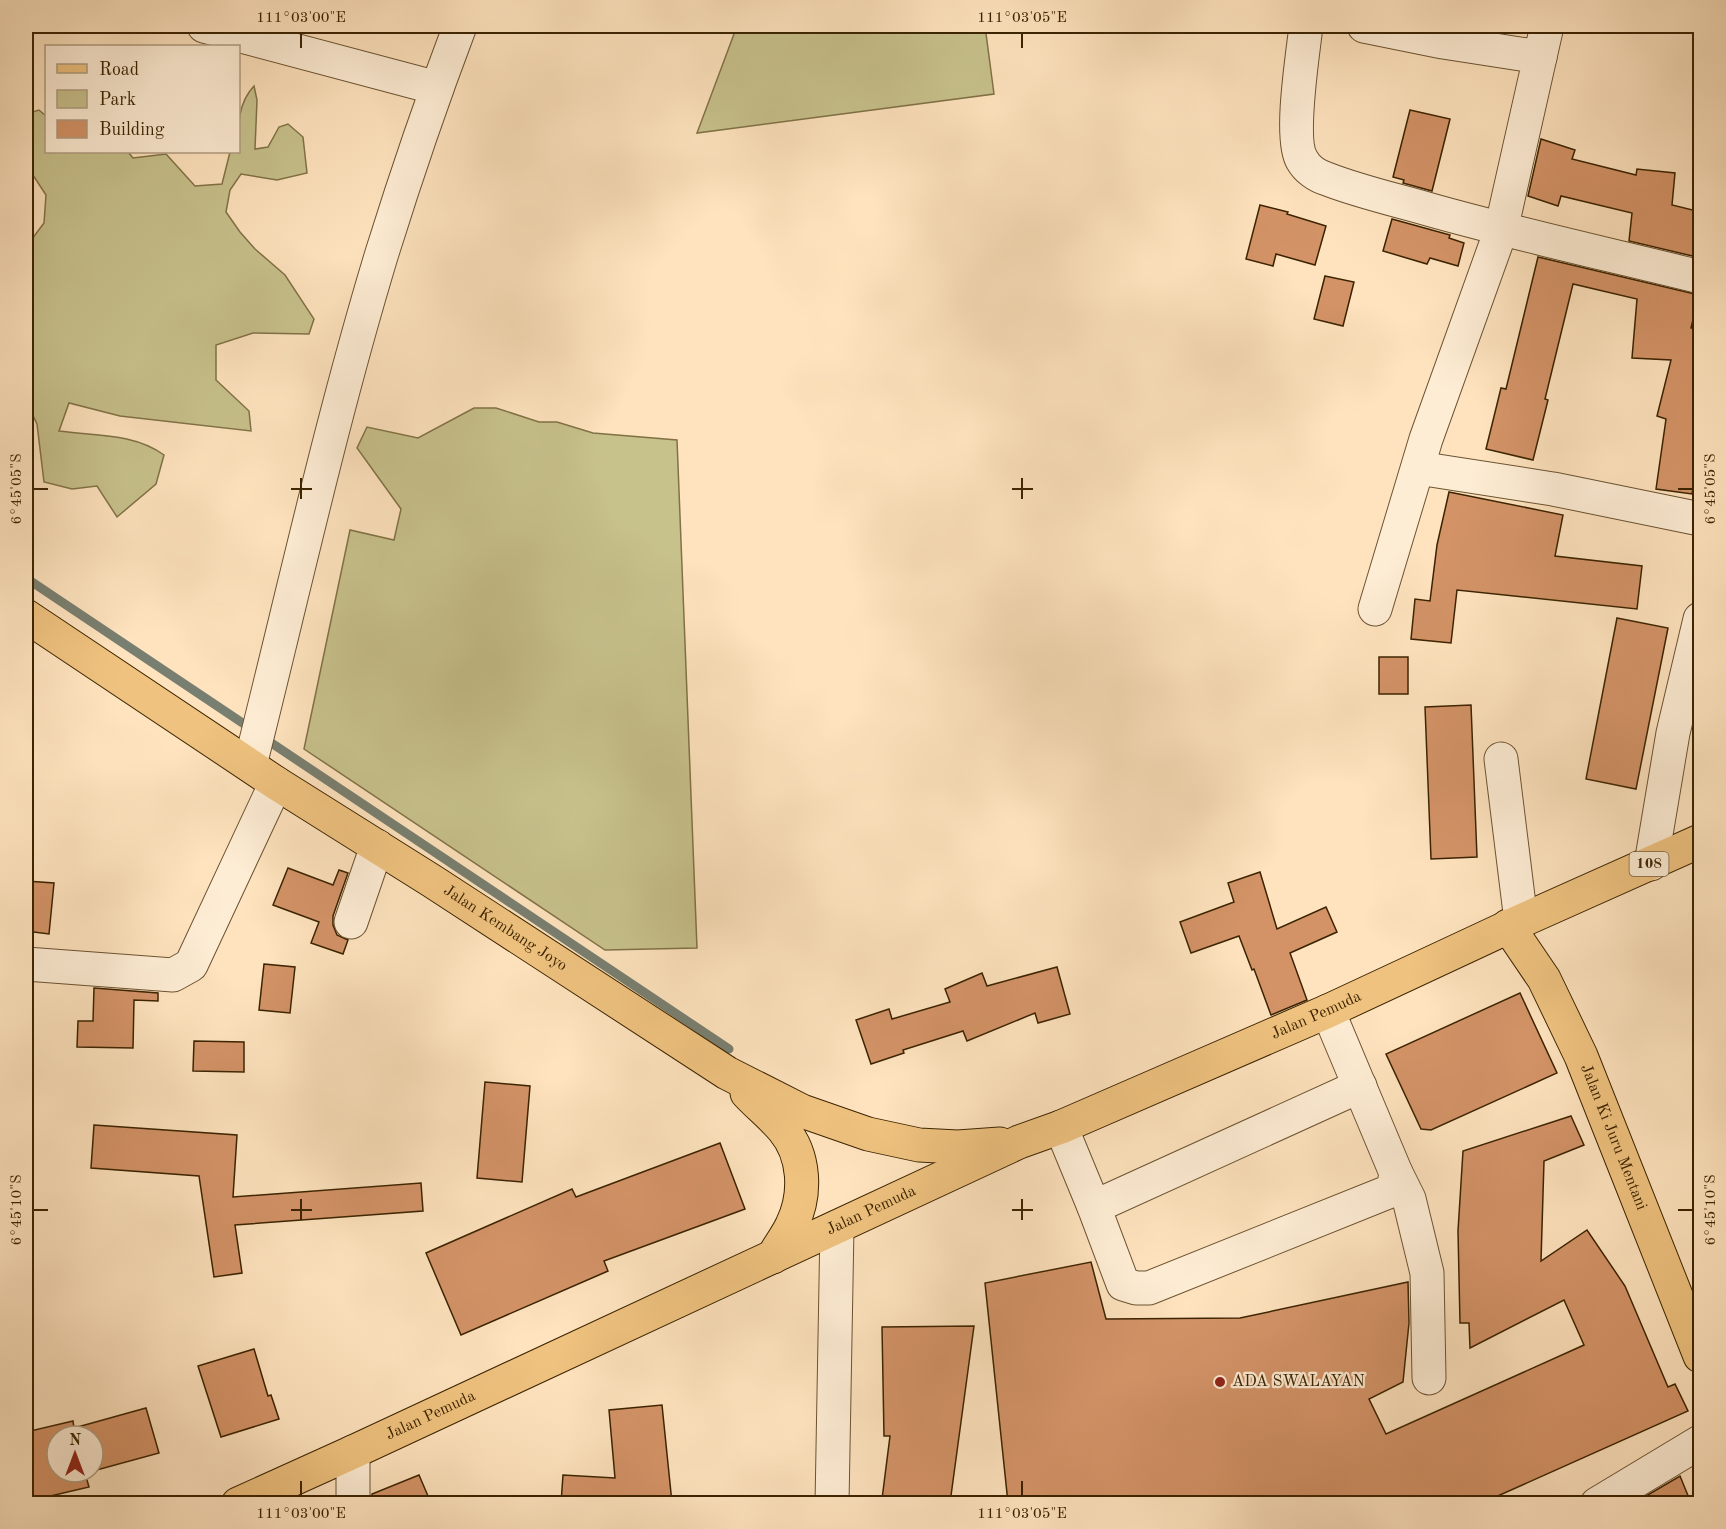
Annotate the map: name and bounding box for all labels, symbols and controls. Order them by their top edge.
text: 111°03'00"E [256,11,346,26]
text: 111°03'05"E [977,11,1067,26]
legend [45,45,240,153]
text: Road [99,61,139,79]
text: Park [99,91,136,109]
text: Building [99,121,165,139]
text: 6°45'05"S [10,453,25,525]
text: 6°45'05"S [1704,453,1719,525]
road number: 108 [1630,852,1668,876]
street label: Jalan Kembang Joyo [440,882,570,975]
street label: Jalan Pemuda [1269,989,1364,1043]
street label: Jalan Ki Juru Mentani [1577,1062,1649,1213]
text: 6°45'10"S [10,1174,25,1246]
text: 6°45'10"S [1704,1174,1719,1246]
street label: Jalan Pemuda [824,1183,919,1238]
place label: ADA SWALAYAN [1232,1374,1365,1390]
marker: ADA SWALAYAN [1213,1375,1227,1389]
street label: Jalan Pemuda [383,1388,478,1443]
north arrow [45,1424,105,1484]
text: N [69,1433,82,1449]
text: 111°03'00"E [256,1507,346,1522]
text: 111°03'05"E [977,1507,1067,1522]

